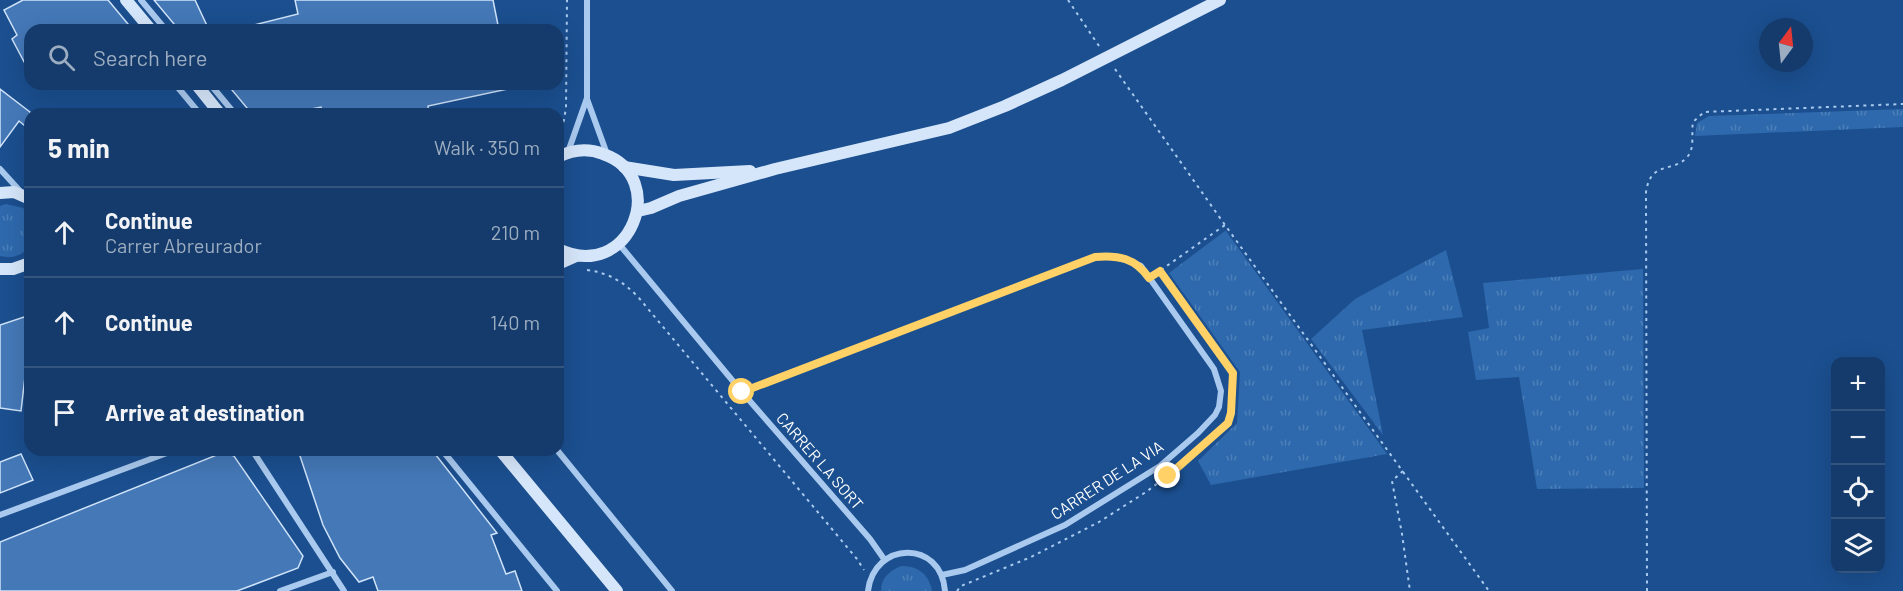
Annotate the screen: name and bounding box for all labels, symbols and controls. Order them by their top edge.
north arrow [1759,18,1813,72]
search box [24,24,564,90]
icon: search [45,41,78,74]
text: Search here [93,44,207,70]
text: 5 min [48,132,110,163]
text: Walk · 350 m [434,135,540,159]
text: Continue [105,207,193,233]
icon: ahead [48,216,81,249]
text: 210 m [491,220,540,244]
text: Carrer Abreurador [105,233,262,257]
icon: ahead [48,306,81,339]
text: Continue [105,309,193,335]
text: 140 m [490,310,540,334]
map controls [1831,357,1885,573]
button: + [1831,357,1885,411]
route start [728,378,754,404]
icon: arrive [48,396,81,429]
text: Arrive at destination [105,399,304,425]
street label: CARRER LA SORT [773,408,868,513]
button: − [1831,411,1885,465]
street label: CARRER DE LA VIA [1047,436,1167,523]
route end [1154,462,1180,488]
button: locate [1831,465,1885,519]
button: layers [1831,519,1885,573]

